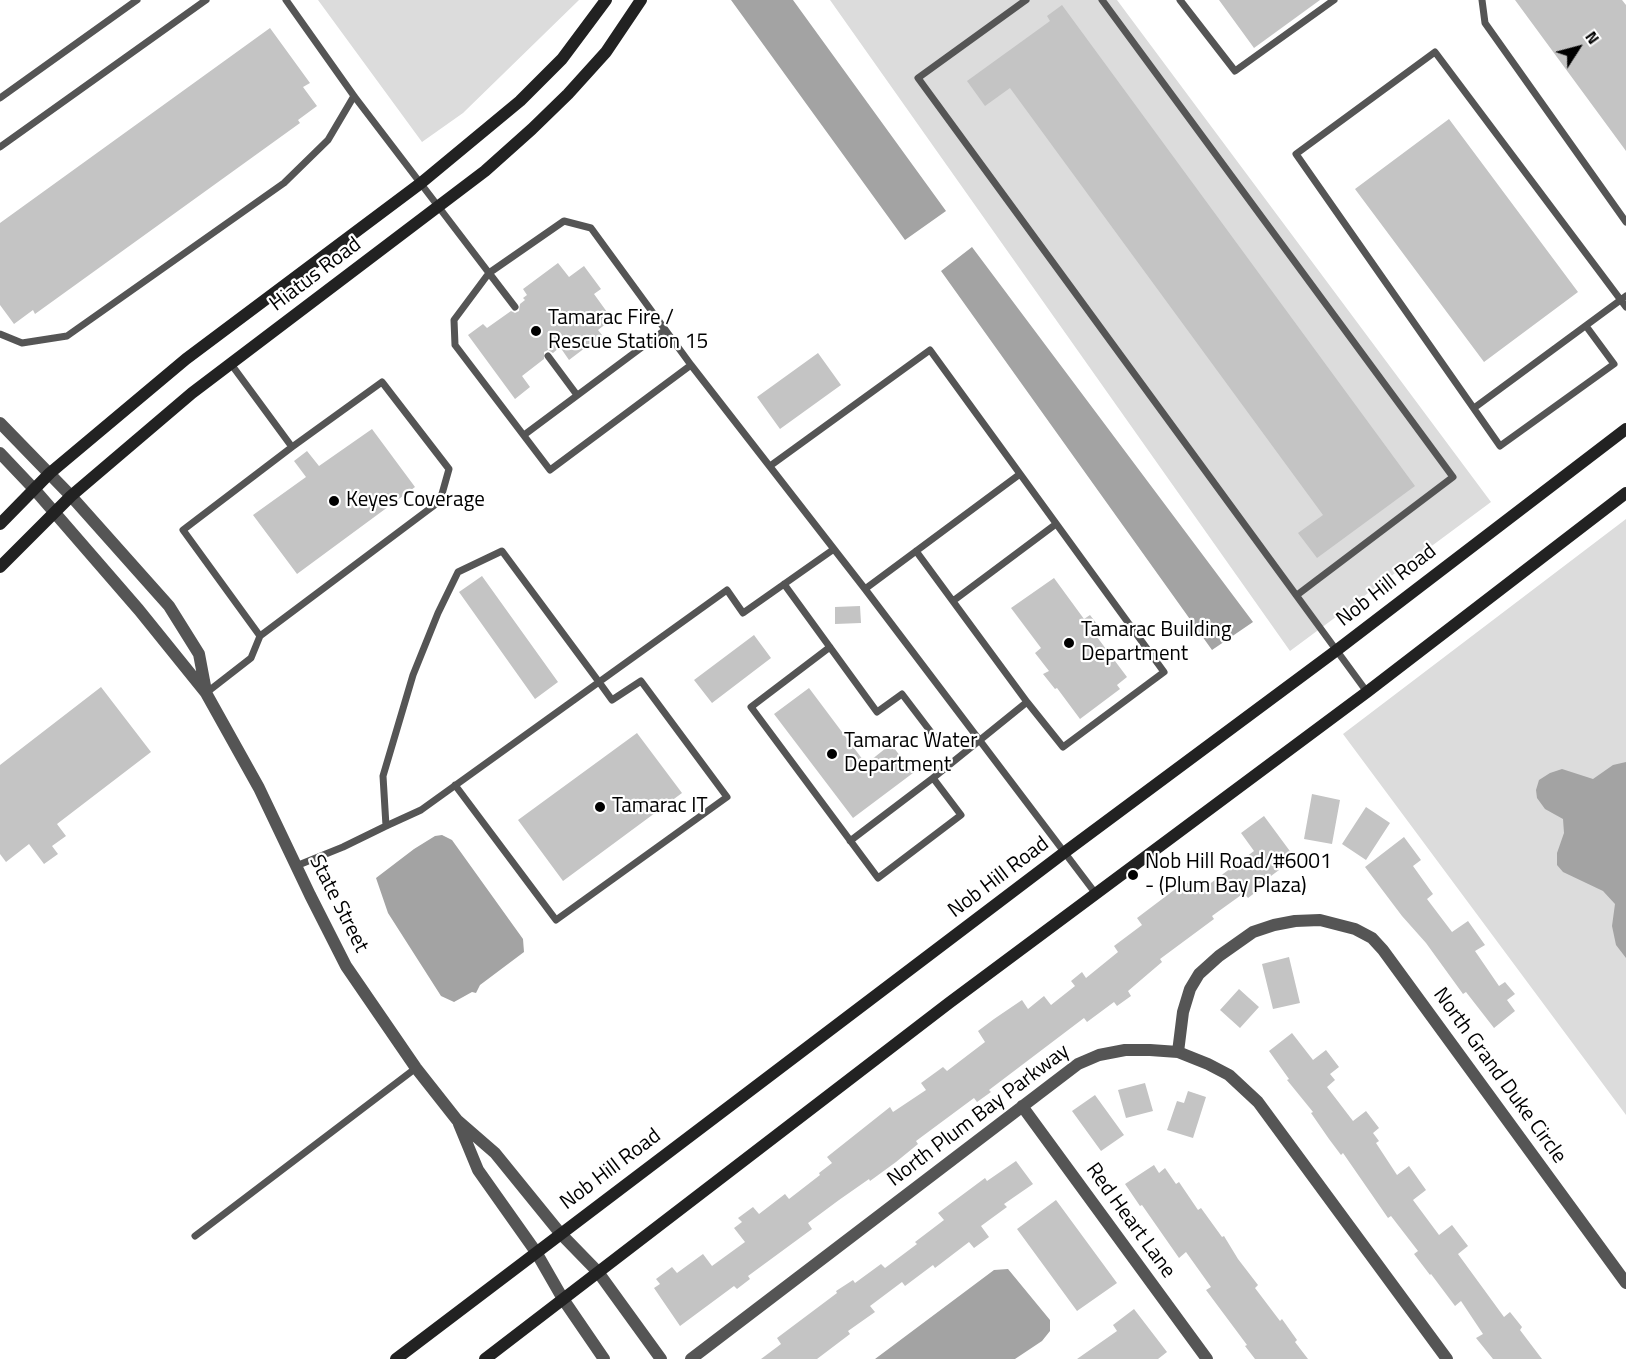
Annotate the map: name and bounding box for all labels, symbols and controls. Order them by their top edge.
north arrow [1548,18,1608,78]
text: N [1580,26,1606,49]
street label: Hiatus Road [265,233,367,317]
place label: Tamarac Fire / Rescue Station 15 [548,306,708,356]
marker: Tamarac Fire / Rescue Station 15 [529,324,543,338]
place label: Keyes Coverage [346,488,485,514]
marker: Keyes Coverage [327,494,341,508]
street label: Nob Hill Road [1332,539,1442,633]
place label: Tamarac Building Department [1081,618,1232,668]
marker: Tamarac Building Department [1062,636,1076,650]
place label: Tamarac Water Department [844,729,977,779]
marker: Tamarac Water Department [825,747,839,761]
place label: Tamarac IT [612,794,708,820]
marker: Tamarac IT [593,800,607,814]
street label: Nob Hill Road [944,832,1054,924]
place label: Nob Hill Road/#6001 - (Plum Bay Plaza) [1145,850,1332,900]
street label: State Street [303,851,373,957]
marker: Nob Hill Road/#6001 - (Plum Bay Plaza) [1126,868,1140,882]
street label: North Grand Duke Circle [1427,983,1571,1169]
street label: North Plum Bay Parkway [883,1039,1075,1193]
street label: Nob Hill Road [556,1124,666,1216]
street label: Red Heart Lane [1080,1159,1180,1283]

